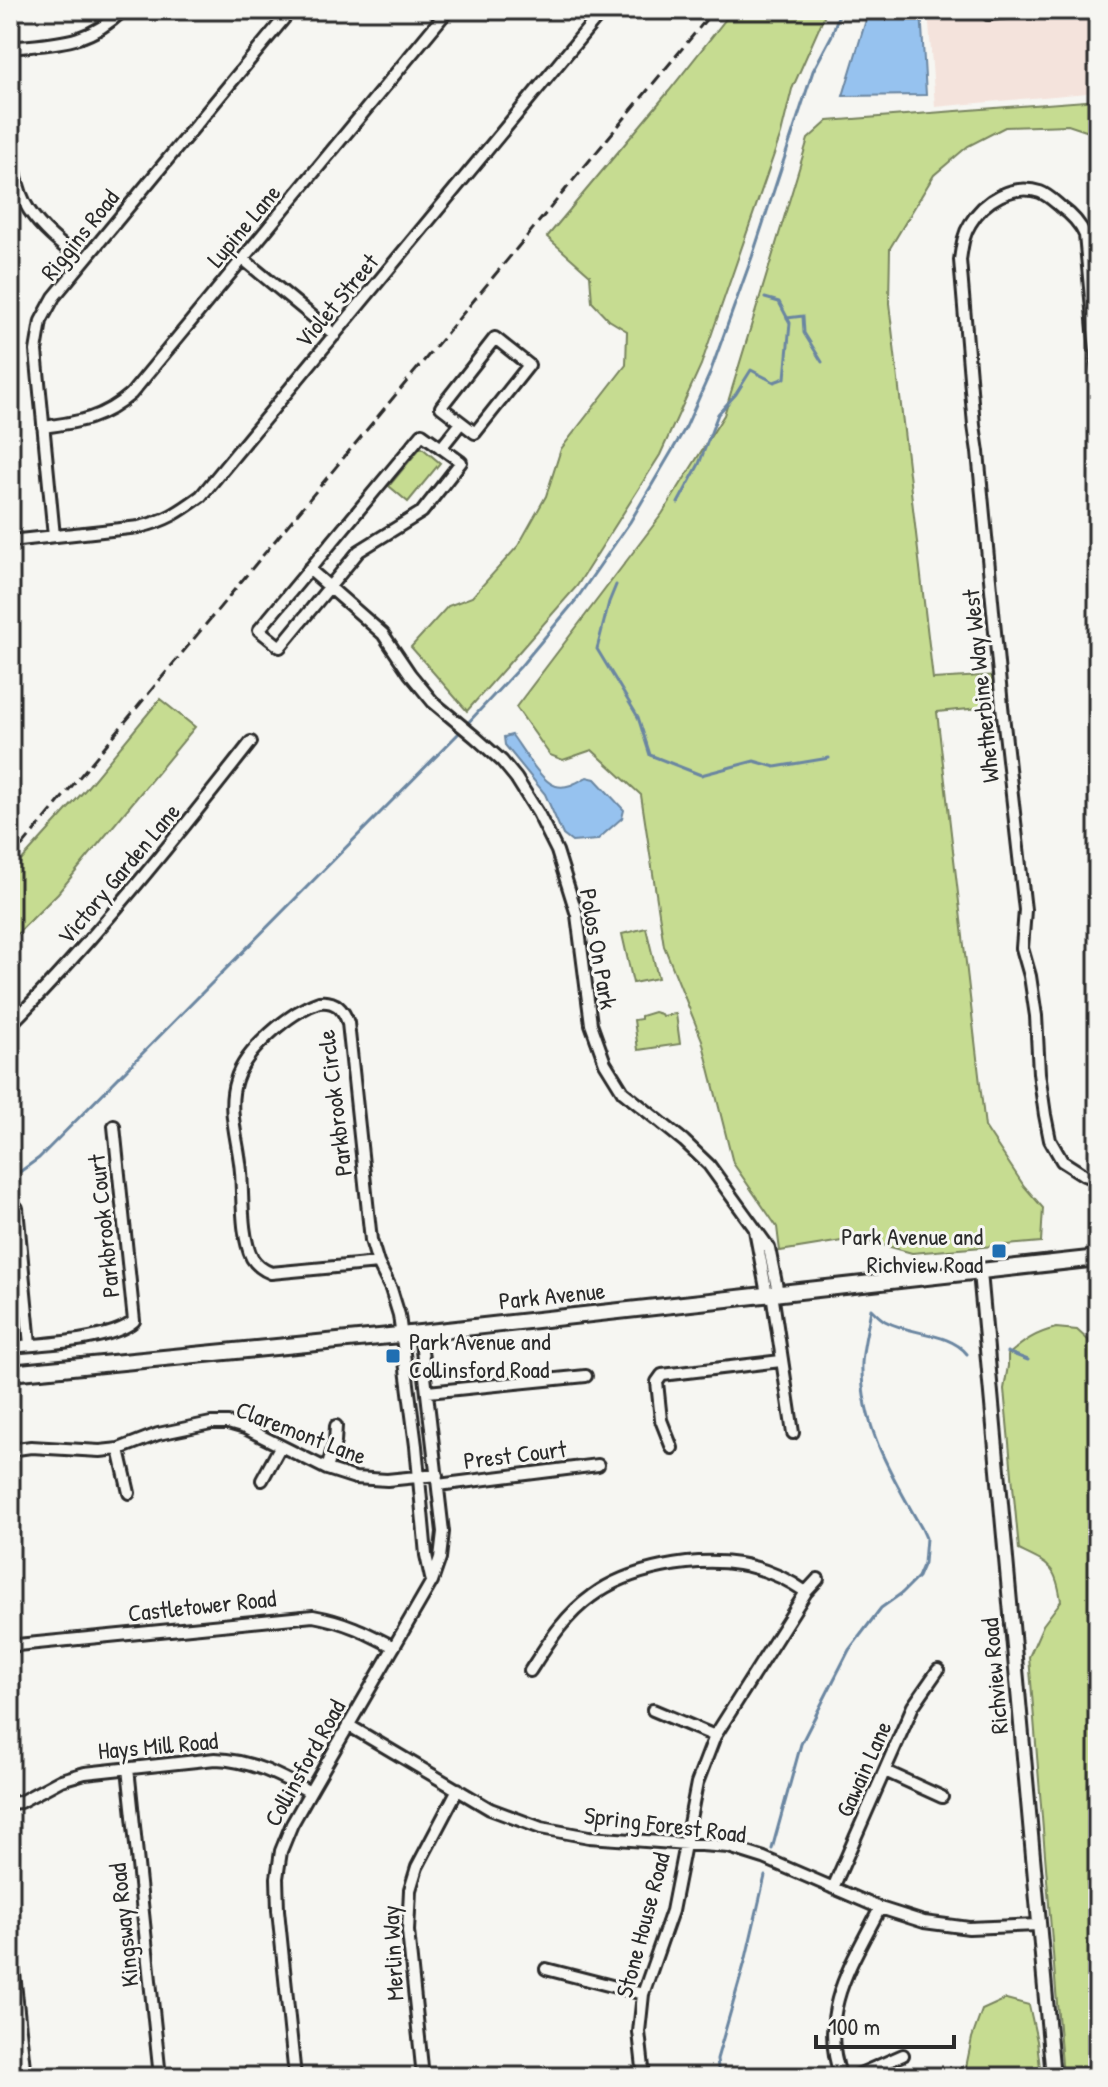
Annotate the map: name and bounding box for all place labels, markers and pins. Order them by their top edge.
place label: Park Avenue and Richview Road [841,1220,983,1280]
marker: Park Avenue and Richview Road [990,1242,1008,1260]
place label: Park Avenue and Collinsford Road [409,1325,551,1385]
marker: Park Avenue and Collinsford Road [384,1347,402,1365]

